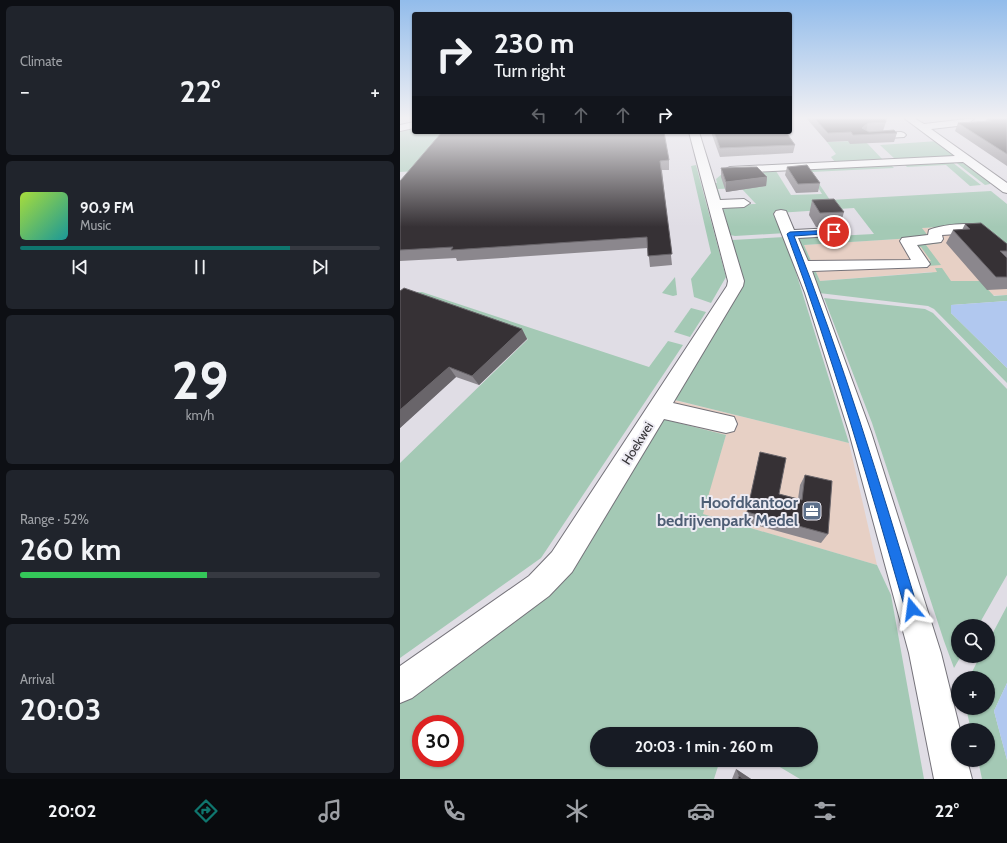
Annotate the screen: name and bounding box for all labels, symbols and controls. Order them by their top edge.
text: 230 m [494,26,574,60]
icon: right [428,28,480,80]
text: Climate [20,53,62,69]
text: Turn right [494,60,565,82]
text: 22° [180,73,220,110]
text: − [20,78,30,105]
text: + [370,78,380,105]
icon: left [528,104,550,126]
icon: ahead [570,104,592,126]
icon: ahead [612,104,634,126]
icon: right [654,104,676,126]
text: 90.9 FM [80,199,134,217]
pin [817,215,851,249]
text: Music [80,217,111,233]
icon: arrive [823,221,845,243]
icon: previous [69,256,91,278]
icon: pause [189,256,211,278]
icon: next [309,256,331,278]
text: 29 [172,349,228,412]
text: km/h [186,407,214,423]
street label: Hoekwei [618,419,656,467]
place label: Hoofdkantoor bedrijvenpark Medel [657,493,799,530]
office icon: Hoofdkantoor bedrijvenpark Medel [801,500,823,522]
text: Range · 52% [20,511,89,527]
text: 260 km [20,531,121,568]
position arrow [891,588,933,630]
map controls [951,619,995,767]
button: search [951,619,995,663]
text: Arrival [20,671,55,687]
button: + [951,671,995,715]
text: 20:03 [20,691,101,728]
speed limit sign: 30 [412,715,464,767]
button: − [951,723,995,767]
text: 20:03 · 1 min · 260 m [635,738,773,756]
icon: directions [192,797,220,825]
icon: music [316,797,344,825]
icon: phone [440,797,468,825]
icon: climate [563,797,591,825]
icon: car [687,797,715,825]
icon: filters [811,797,839,825]
text: 20:02 [48,800,96,822]
text: 22° [935,800,959,822]

